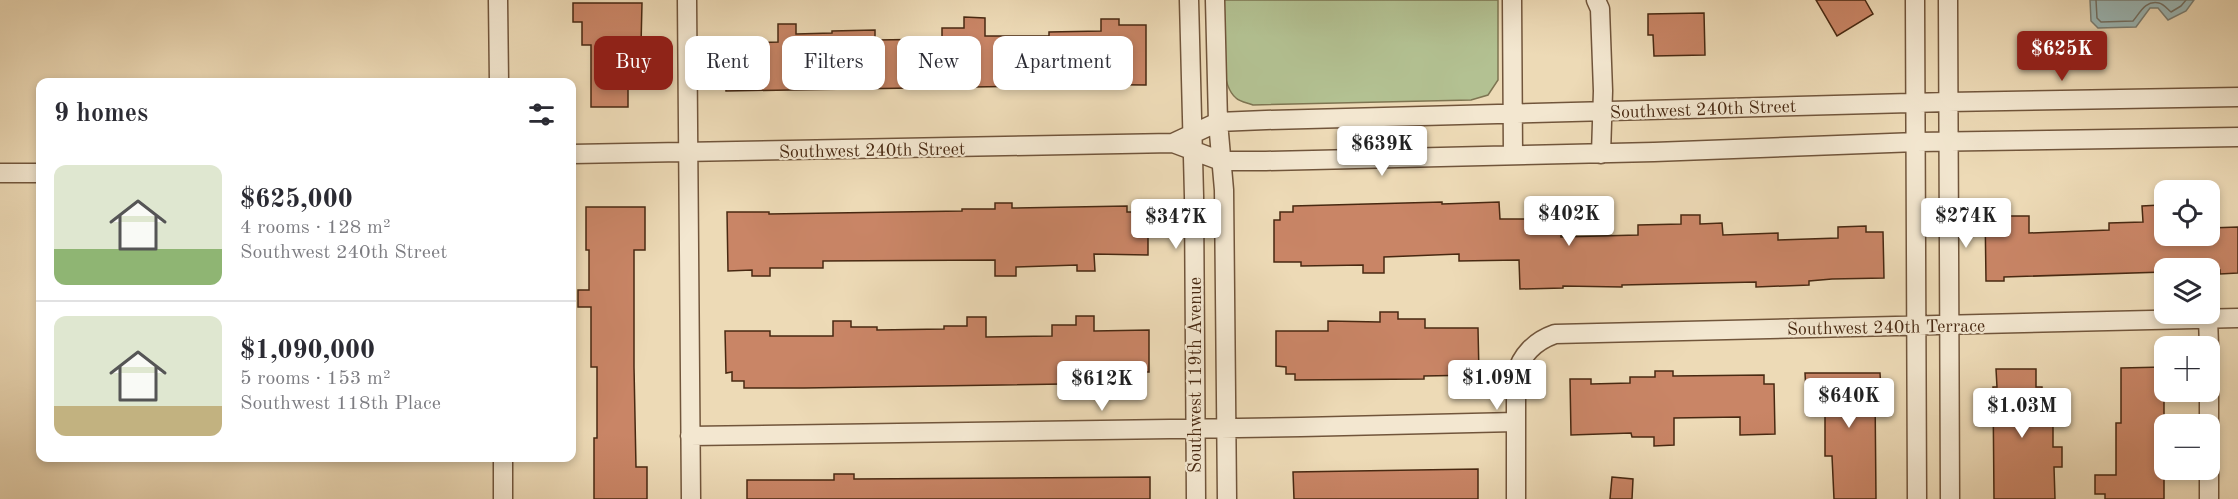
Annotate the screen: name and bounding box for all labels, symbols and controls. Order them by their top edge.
pin: $625K [2020,31,2104,82]
chip: Buy [594,36,673,90]
chip: Rent [685,36,770,90]
chip: Filters [782,36,885,90]
chip: New [897,36,981,90]
chip: Apartment [993,36,1133,90]
text: $625K [2031,40,2093,60]
icon: filters [525,98,558,131]
street label: Southwest 240th Street [1610,98,1797,122]
text: 9 homes [54,101,148,127]
pin: $639K [1340,126,1424,177]
text: $639K [1351,135,1413,155]
street label: Southwest 240th Street [779,140,965,162]
map controls [2154,180,2220,480]
button: locate [2154,180,2220,246]
text: $625,000 [240,187,353,213]
icon: home [102,189,174,261]
pin: $402K [1527,196,1611,247]
pin: $274K [1924,198,2008,249]
pin: $347K [1134,199,1218,250]
text: $402K [1538,205,1600,225]
text: $274K [1935,207,1997,227]
text: $347K [1145,208,1207,228]
text: 4 rooms · 128 m² [240,218,390,238]
text: Southwest 240th Street [240,243,447,263]
button: layers [2154,258,2220,324]
street label: Southwest 119th Avenue [1187,277,1205,473]
street label: Southwest 240th Terrace [1787,317,1985,339]
button: + [2154,336,2220,402]
text: $1,090,000 [240,338,375,364]
icon: home [102,340,174,412]
pin: $1.09M [1448,360,1546,411]
pin: $612K [1060,361,1144,412]
text: 5 rooms · 153 m² [240,369,390,389]
text: $1.09M [1462,369,1532,389]
text: $612K [1071,370,1133,390]
pin: $640K [1807,378,1891,429]
text: $640K [1818,387,1880,407]
pin: $1.03M [1973,388,2071,439]
text: Southwest 118th Place [240,394,441,414]
text: $1.03M [1987,397,2057,417]
button: − [2154,414,2220,480]

